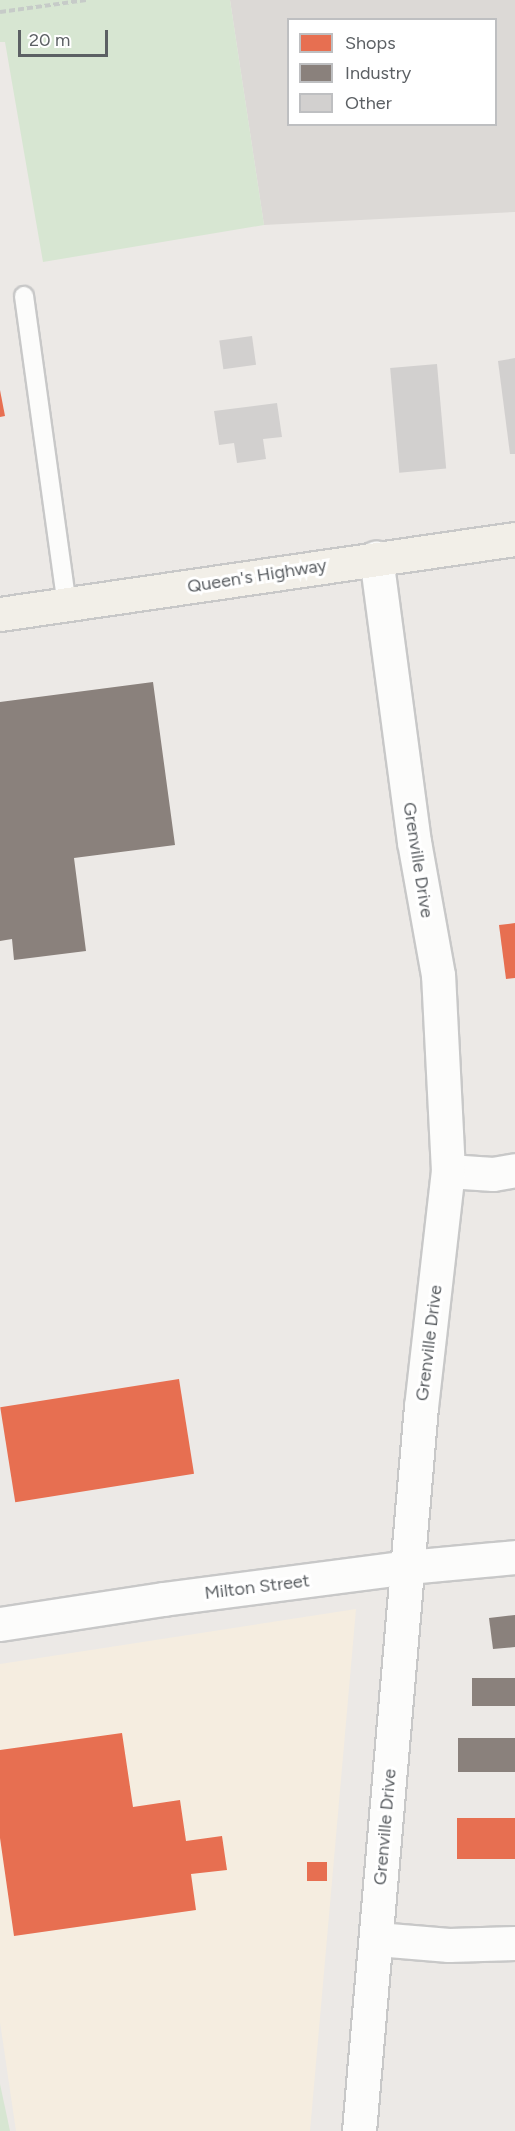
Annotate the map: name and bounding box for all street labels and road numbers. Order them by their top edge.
street label: Queen's Highway [186,554,328,598]
street label: Grenville Drive [398,801,438,919]
street label: Grenville Drive [411,1284,447,1402]
street label: Milton Street [203,1570,311,1604]
street label: Grenville Drive [369,1768,401,1886]

